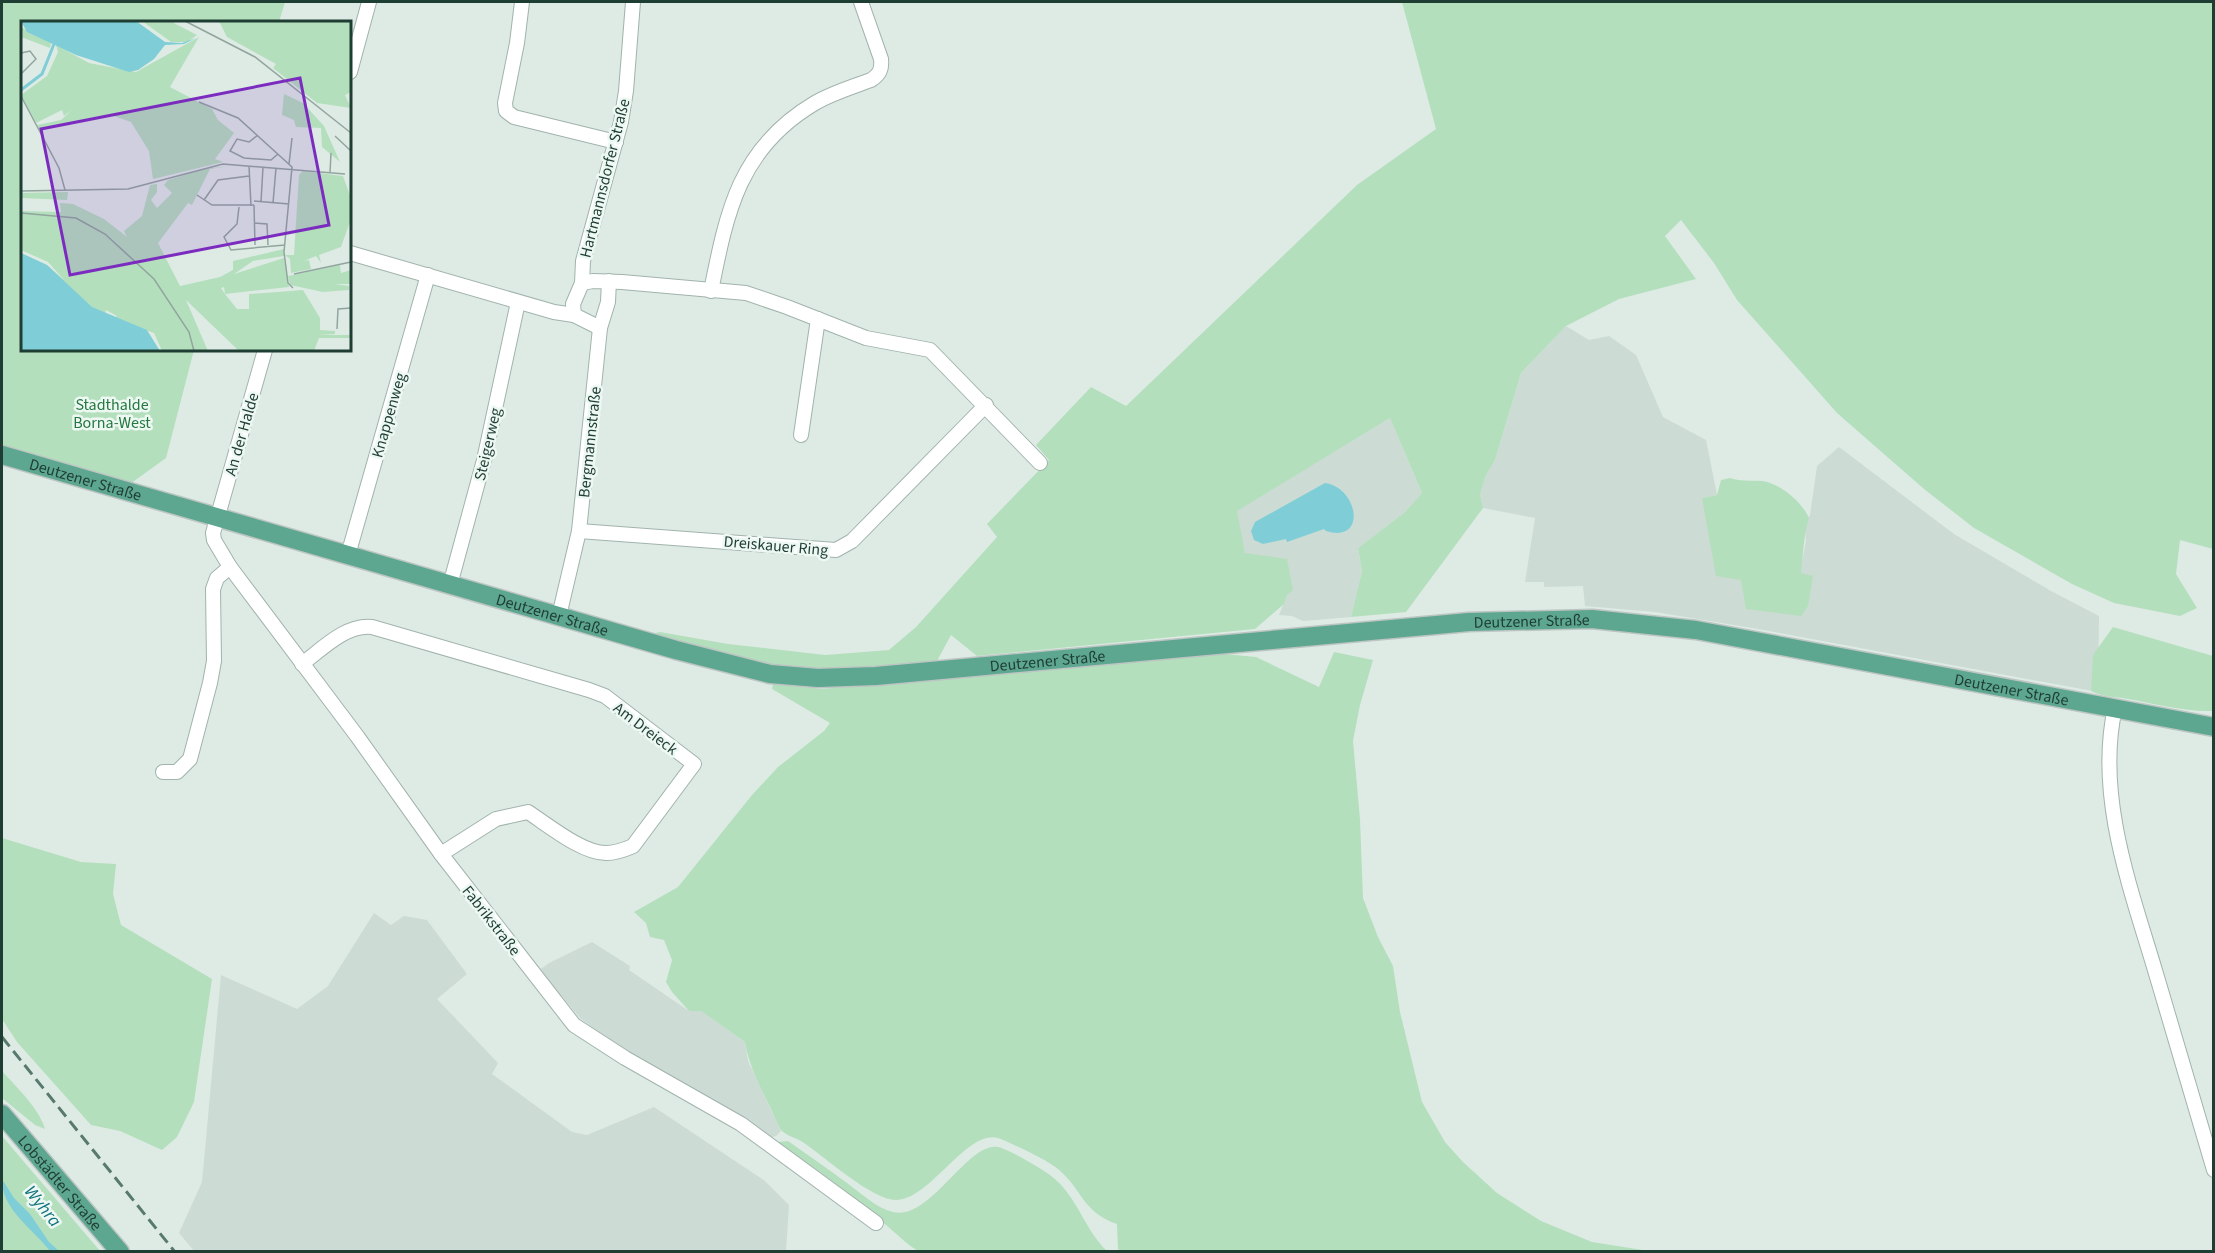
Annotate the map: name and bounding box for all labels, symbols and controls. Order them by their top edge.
inset map [21,21,351,351]
street label: Hartmannsdorfer Straße [575,96,635,260]
street label: Knappenweg [366,370,412,461]
street label: Bergmannstraße [573,385,607,499]
street label: An der Halde [220,390,264,478]
park label: Stadthalde Borna-West [73,394,151,434]
street label: Steigerweg [469,406,507,483]
street label: Deutzener Straße [27,453,144,507]
street label: Dreiskauer Ring [723,530,829,562]
street label: Deutzener Straße [493,589,611,642]
street label: Deutzener Straße [1473,609,1590,634]
street label: Deutzener Straße [989,645,1106,678]
street label: Deutzener Straße [1952,669,2070,712]
street label: Am Dreieck [609,697,682,760]
street label: Fabrikstraße [457,881,526,960]
street label: Lobstädter Straße [13,1131,107,1236]
water label: Wyhra [18,1180,67,1233]

